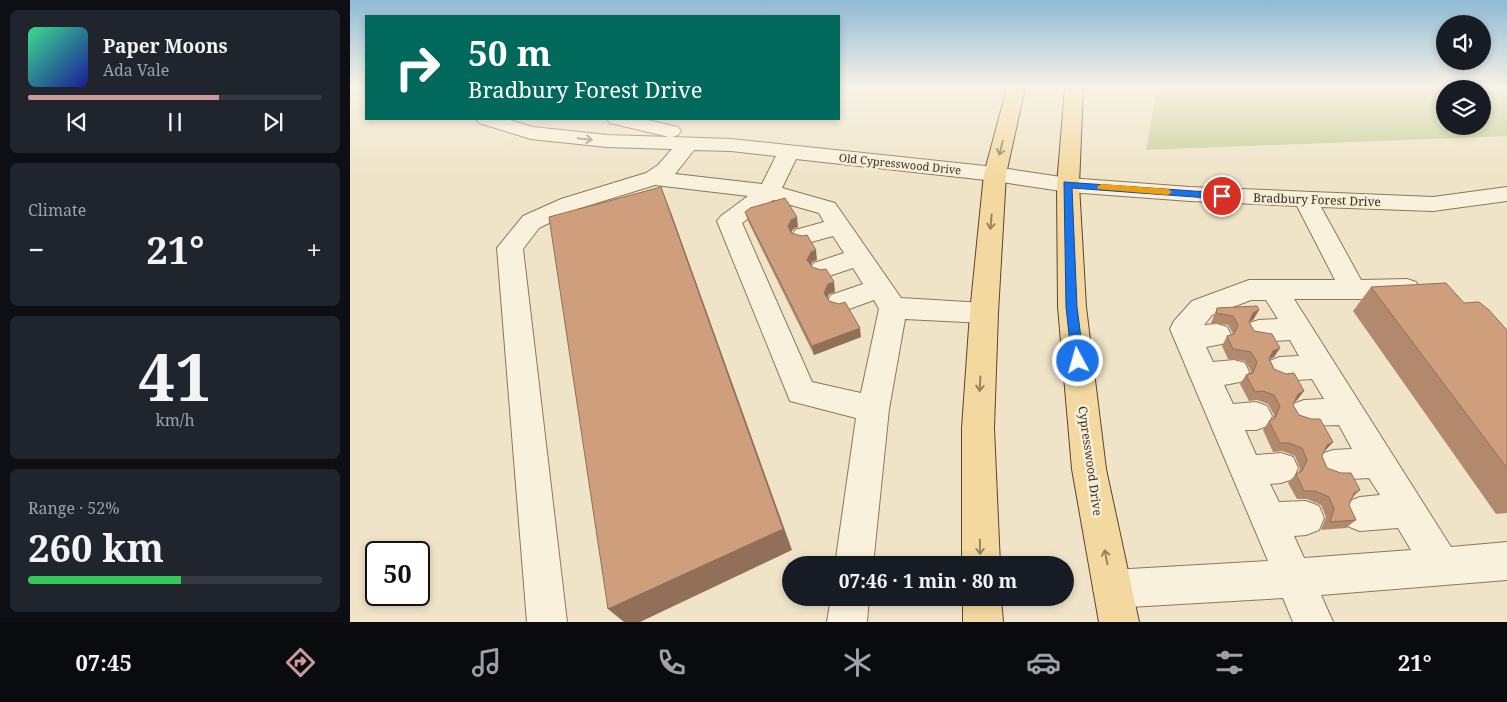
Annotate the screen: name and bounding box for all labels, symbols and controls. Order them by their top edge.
map controls [1436,15,1491,135]
button: sound [1436,15,1491,70]
text: 50 m [468,29,551,76]
text: Paper Moons [103,33,228,59]
icon: right [385,35,450,100]
text: Ada Vale [103,59,169,81]
text: Bradbury Forest Drive [468,74,702,104]
button: layers [1436,80,1491,135]
icon: previous [63,108,91,136]
icon: pause [161,108,189,136]
icon: next [259,108,287,136]
one-way arrow [577,134,593,144]
one-way arrow [996,139,1005,155]
street label: Old Cypresswood Drive [838,150,962,177]
pin [1201,175,1243,217]
icon: arrive [1208,182,1236,210]
street label: Bradbury Forest Drive [1253,189,1381,210]
text: Climate [28,199,86,221]
one-way arrow [986,214,996,230]
text: 21° [146,223,204,275]
text: − [28,230,44,268]
text: + [306,230,322,268]
text: 41 [138,332,212,420]
position arrow [1051,334,1103,386]
one-way arrow [976,376,985,392]
street label: Cypresswood Drive [1074,405,1107,517]
text: km/h [155,409,195,431]
text: Range · 52% [28,497,120,519]
text: 260 km [28,521,164,573]
one-way arrow [976,539,985,555]
speed limit sign: 50 [365,541,430,606]
one-way arrow [1101,549,1110,565]
text: 07:46 · 1 min · 80 m [839,568,1017,594]
icon: directions [283,645,318,680]
icon: music [469,645,504,680]
icon: phone [654,645,689,680]
icon: climate [840,645,875,680]
icon: car [1026,645,1061,680]
icon: filters [1212,645,1247,680]
text: 07:45 [75,647,132,677]
text: 21° [1398,647,1432,677]

